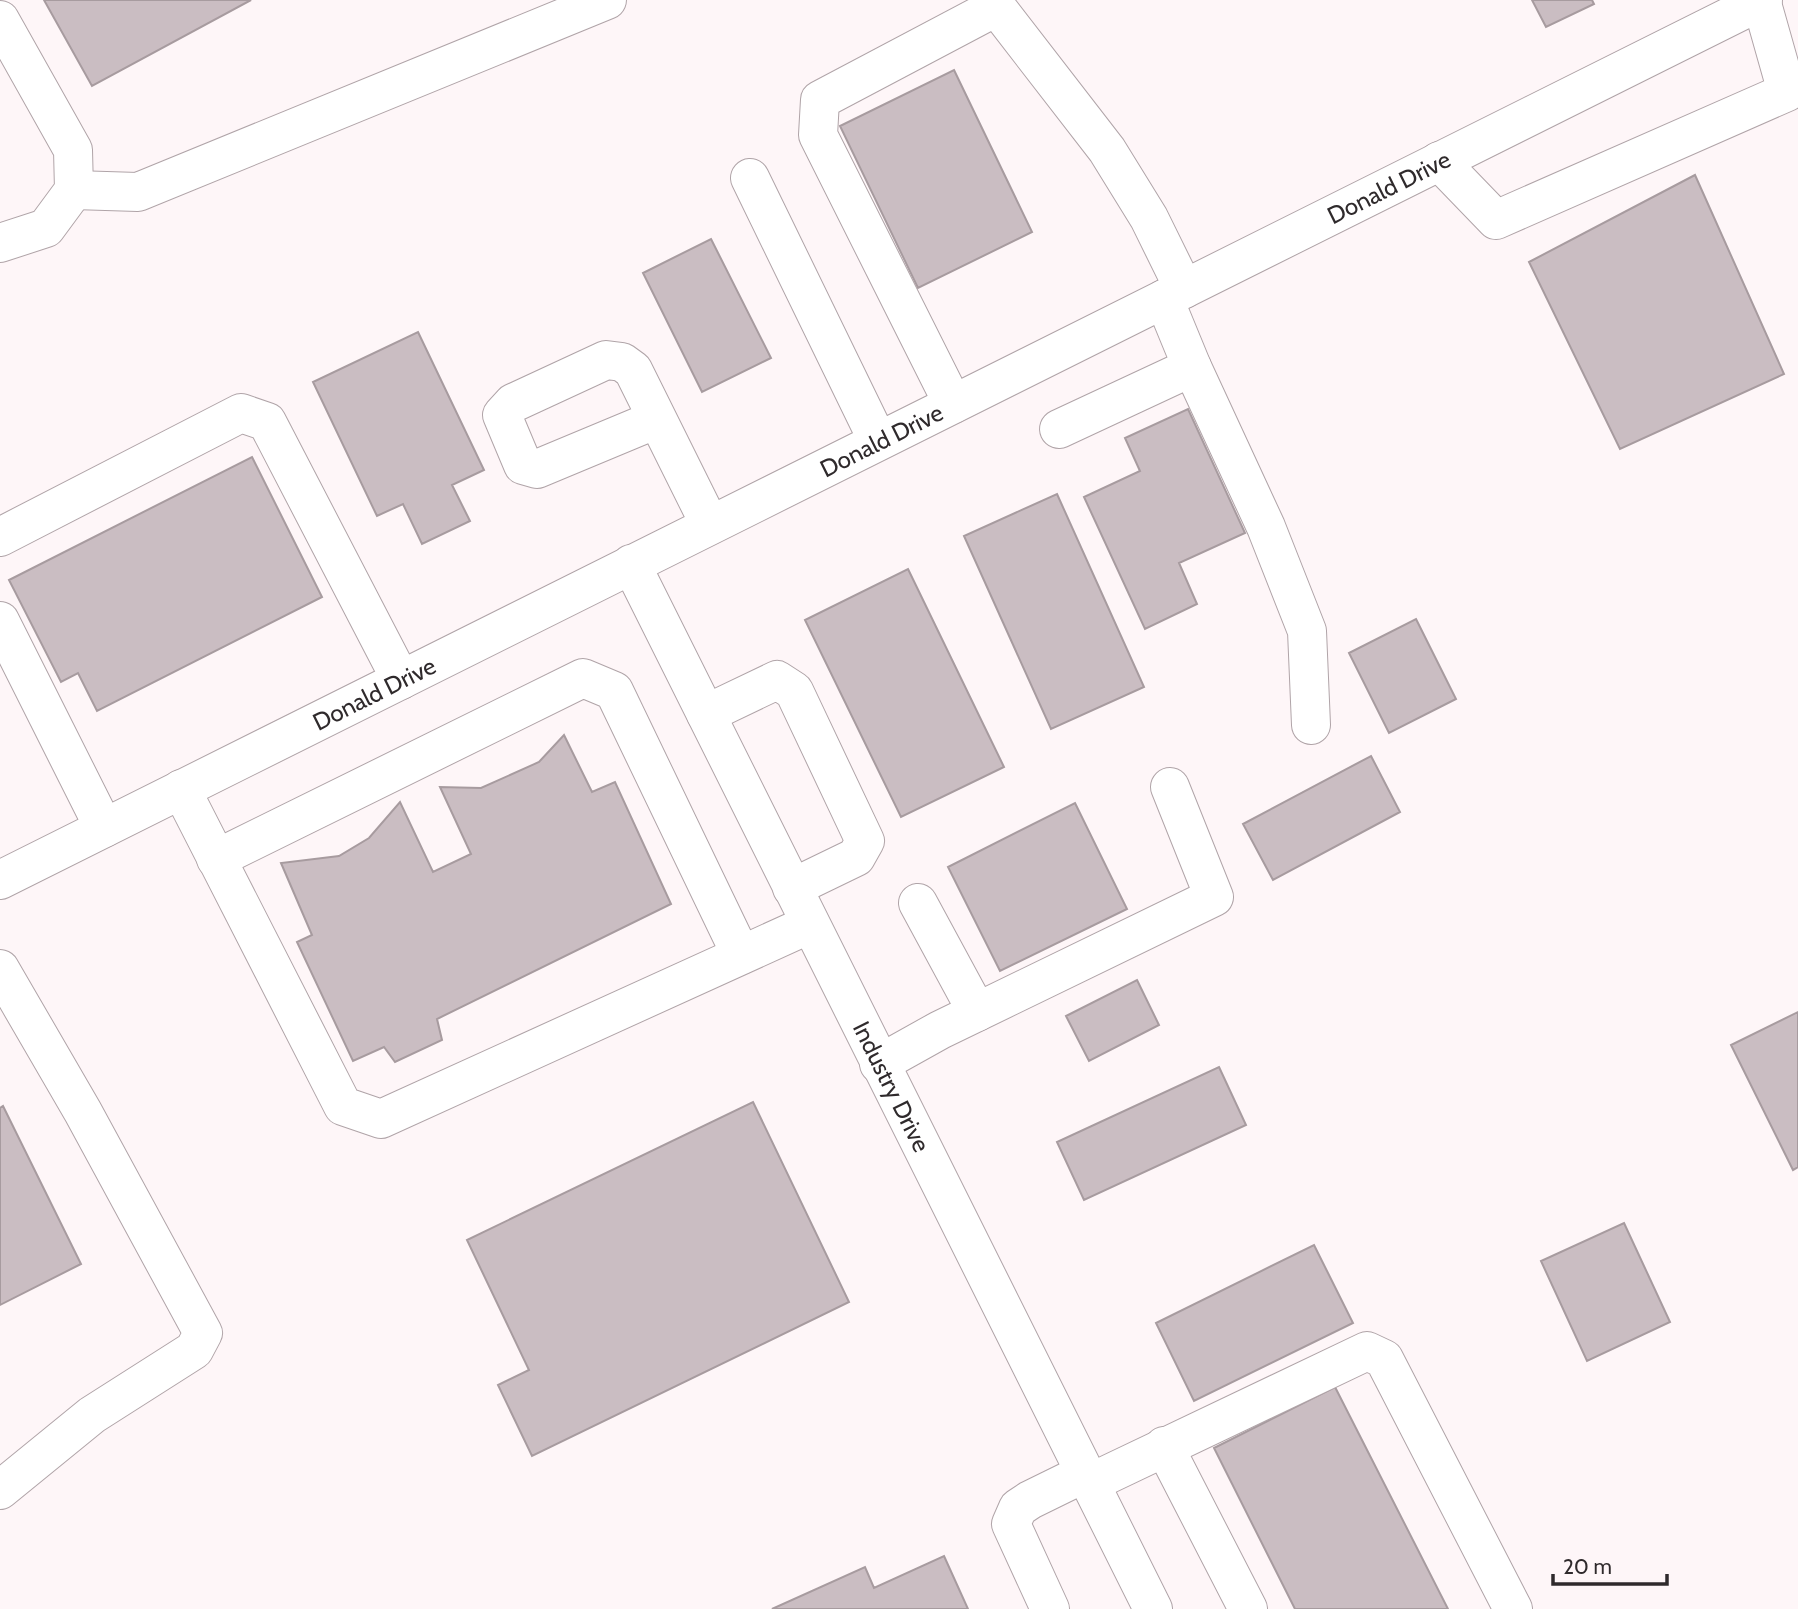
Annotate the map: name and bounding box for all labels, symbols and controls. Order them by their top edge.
street label: Donald Drive [1322,144,1455,230]
street label: Donald Drive [815,397,948,483]
street label: Donald Drive [308,651,440,736]
street label: Industry Drive [847,1016,937,1157]
scale bar [1553,1542,1667,1586]
text: 20 m [1563,1554,1612,1579]

